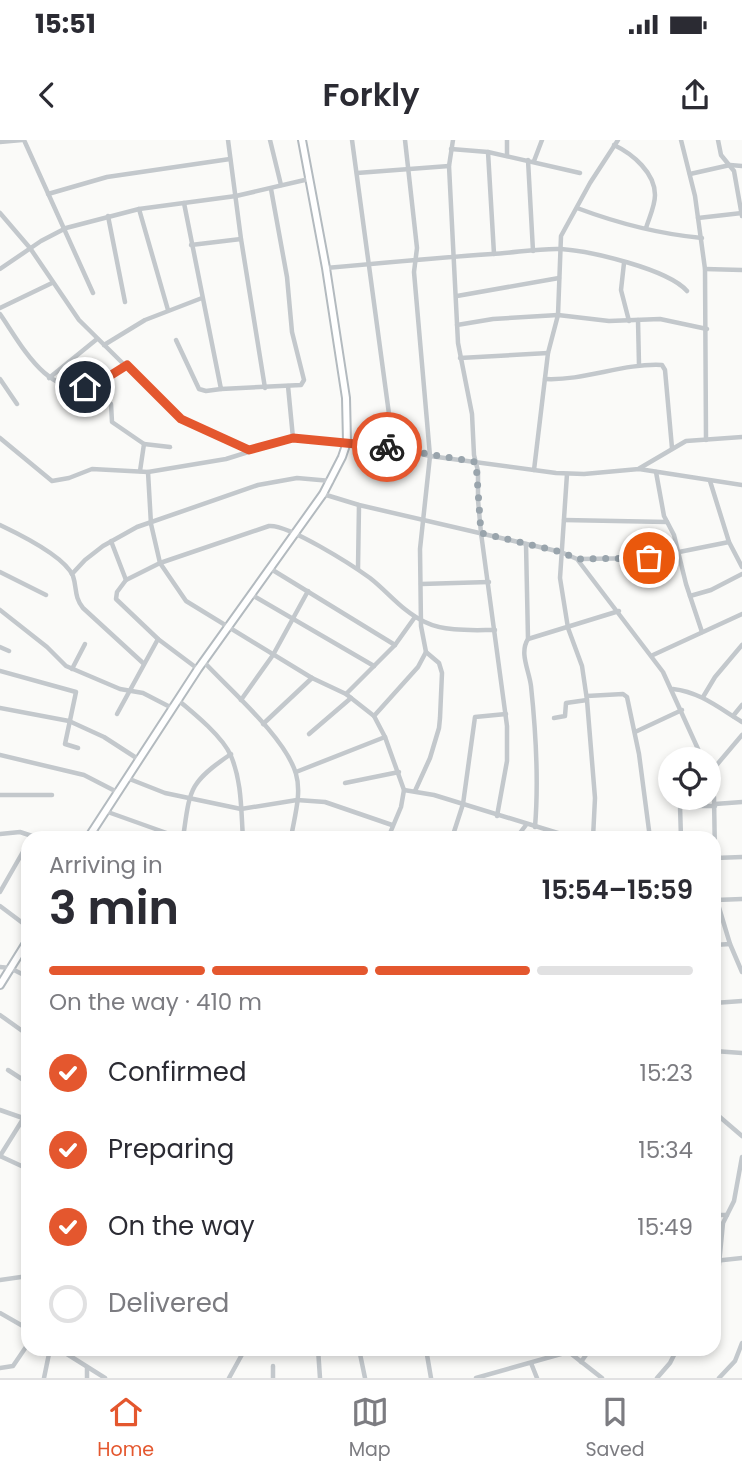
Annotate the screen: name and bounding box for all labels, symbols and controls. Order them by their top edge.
text: 15:51 [35,6,96,42]
text: Forkly [322,72,420,117]
icon: back [28,76,66,114]
icon: share [676,76,714,114]
pin [55,357,115,417]
icon: home [66,368,104,406]
courier [352,412,422,482]
icon: bike [368,428,406,466]
pin [619,528,679,588]
icon: bag [630,539,668,577]
map controls [658,747,721,810]
button: locate [658,747,721,810]
text: Arriving in [49,849,163,881]
text: 15:54–15:59 [542,872,693,908]
text: 3 min [49,876,179,940]
text: On the way · 410 m [49,986,262,1018]
icon: check [49,1054,87,1092]
text: Confirmed [108,1054,246,1090]
text: 15:23 [640,1057,693,1089]
icon: check [49,1131,87,1169]
text: Preparing [108,1131,234,1167]
text: 15:34 [638,1134,693,1166]
icon: check [49,1208,87,1246]
text: On the way [108,1208,255,1244]
text: 15:49 [637,1211,693,1243]
text: Delivered [108,1285,229,1321]
tab: Home [97,1393,154,1464]
tab: Map [349,1393,391,1464]
tab: Saved [585,1393,645,1464]

